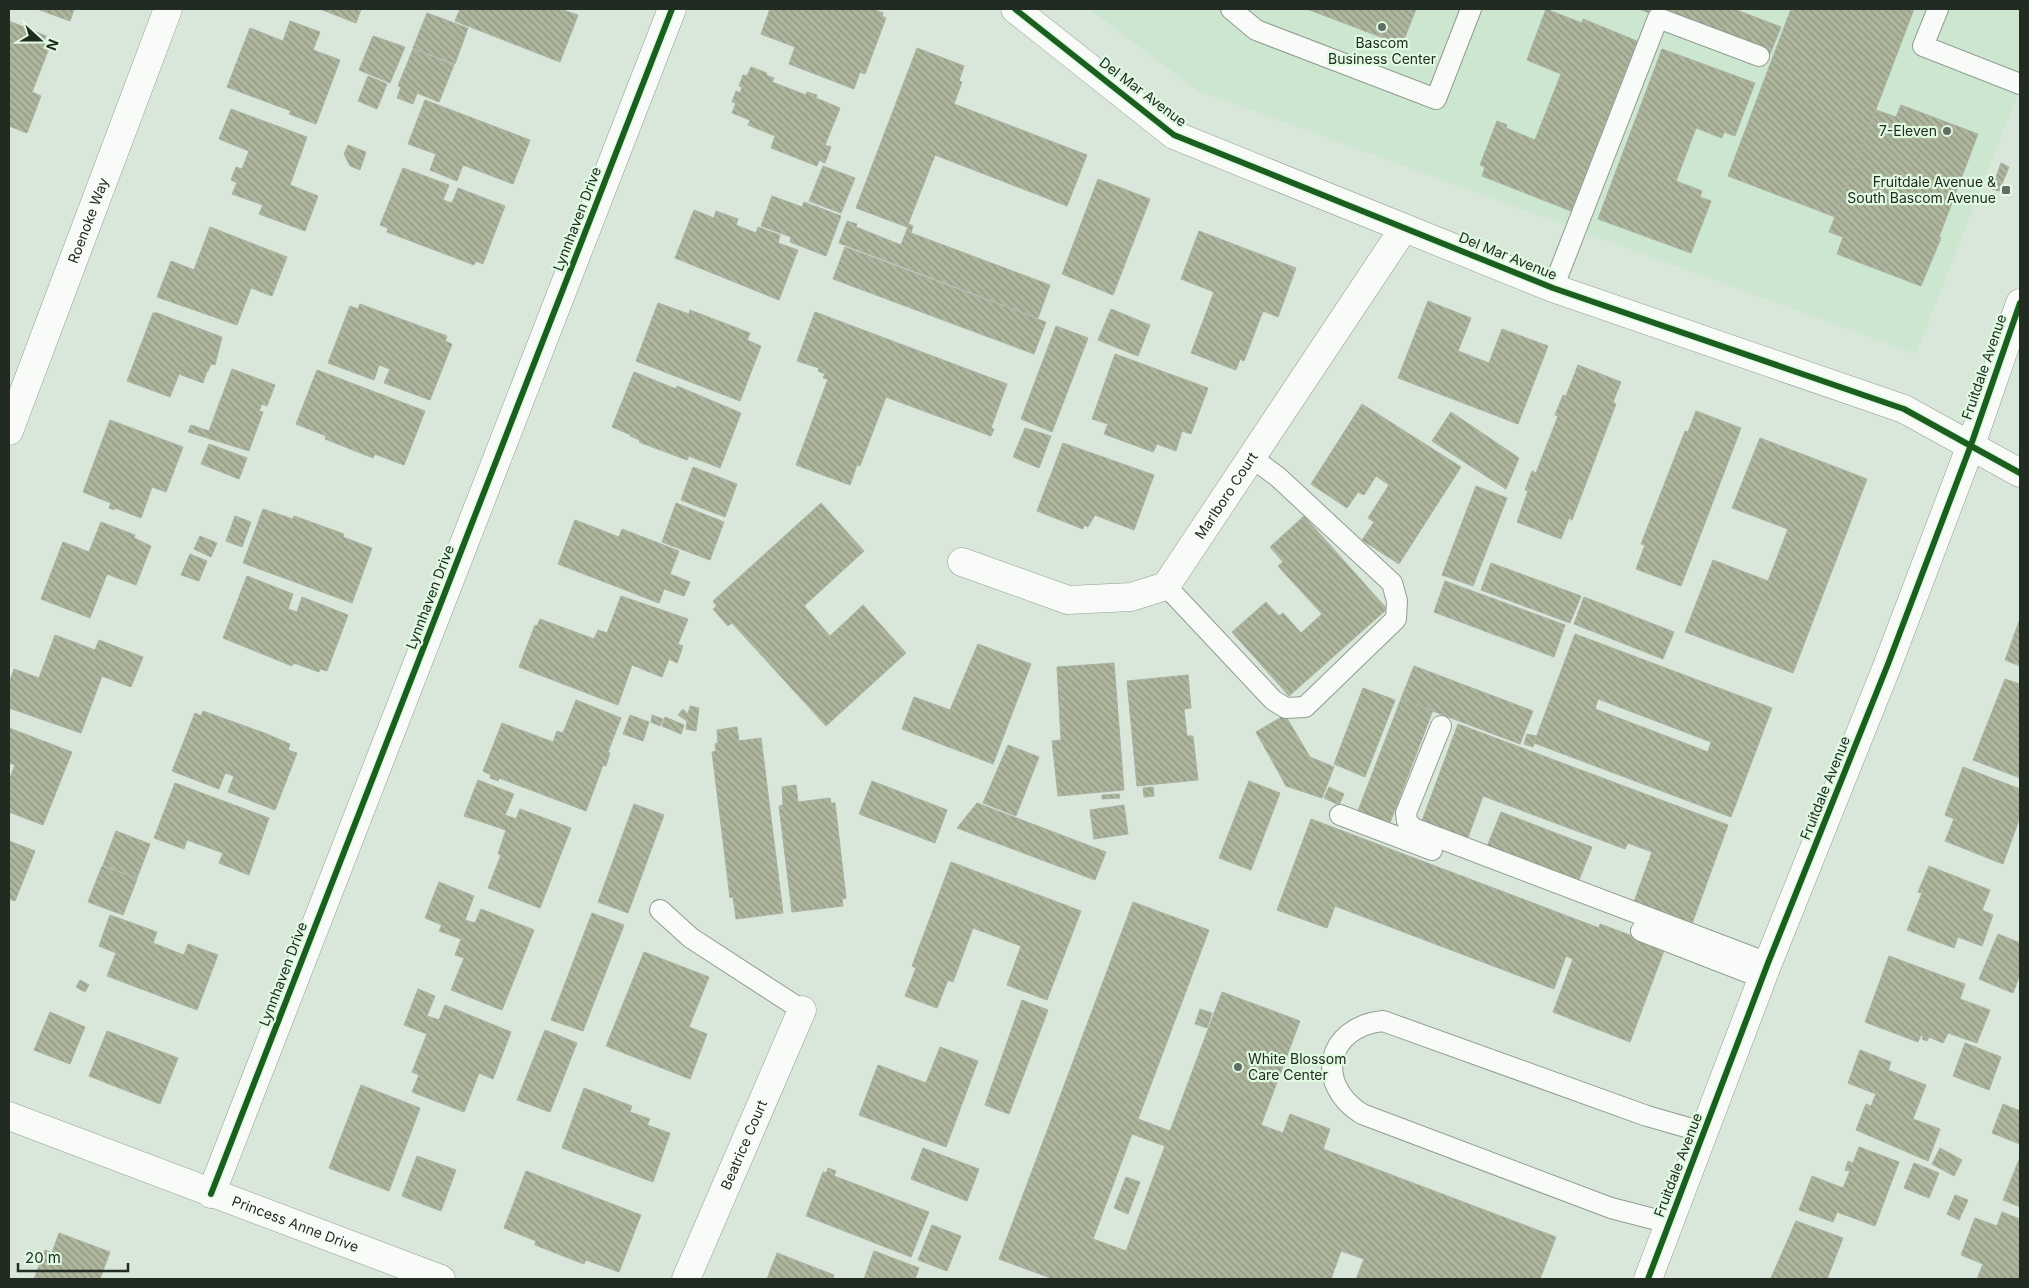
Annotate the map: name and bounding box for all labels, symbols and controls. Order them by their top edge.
north arrow [15,15,65,65]
marker: Bascom Business Center [1376,21,1388,33]
place label: Bascom Business Center [1328,34,1436,67]
text: N [43,37,62,53]
street label: Del Mar Avenue [1096,53,1190,130]
place label: 7-Eleven [1879,122,1937,139]
marker: 7-Eleven [1941,125,1953,137]
street label: Lynnhaven Drive [549,164,604,273]
place label: Fruitdale Avenue & South Bascom Avenue [1847,173,1996,206]
street label: Roenoke Way [64,175,112,265]
marker: Fruitdale Avenue & South Bascom Avenue [2000,184,2012,196]
street label: Del Mar Avenue [1457,228,1560,283]
street label: Fruitdale Avenue [1958,312,2010,422]
street label: Marlboro Court [1191,448,1261,542]
street label: Lynnhaven Drive [402,542,457,651]
street label: Fruitdale Avenue [1796,733,1853,842]
street label: Lynnhaven Drive [255,919,310,1028]
place label: White Blossom Care Center [1248,1050,1346,1083]
marker: White Blossom Care Center [1232,1061,1244,1073]
street label: Beatrice Court [717,1097,770,1192]
street label: Fruitdale Avenue [1650,1110,1705,1219]
street label: Princess Anne Drive [230,1192,361,1255]
scale bar [18,1240,128,1272]
text: 20 m [25,1248,61,1267]

